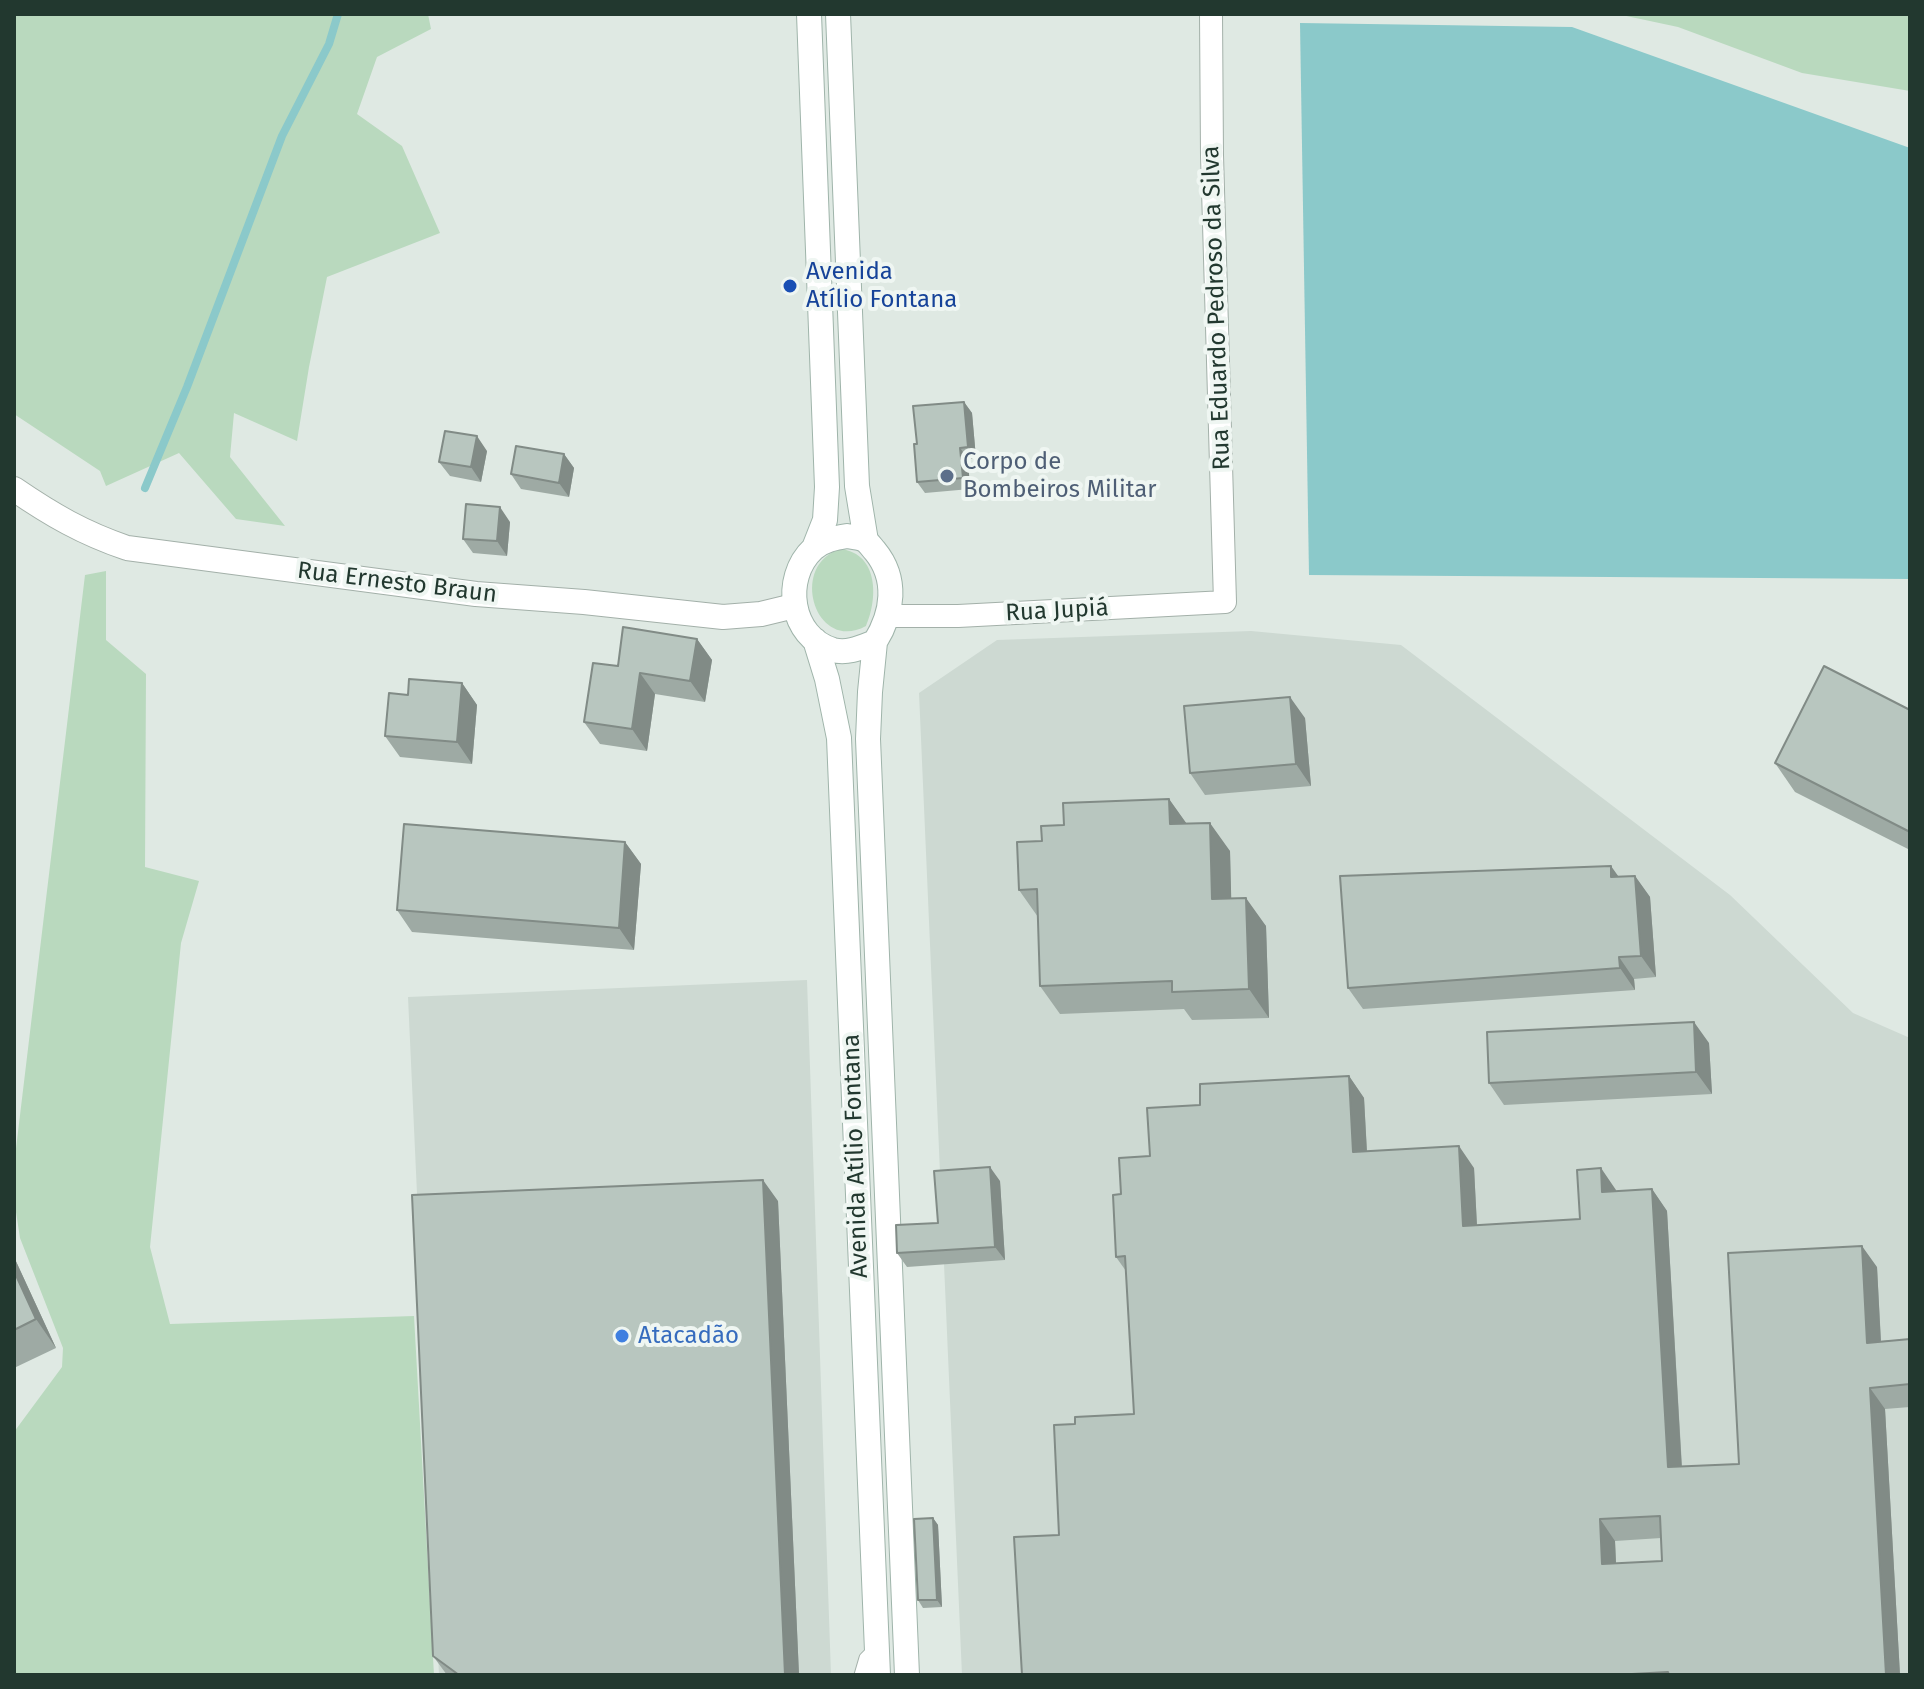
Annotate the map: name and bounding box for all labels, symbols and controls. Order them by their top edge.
street label: Rua Eduardo Pedroso da Silva [1197,145,1237,471]
place label: Avenida Atílio Fontana [806,258,957,314]
marker: Avenida Atílio Fontana [781,277,799,295]
place label: Corpo de Bombeiros Militar [963,448,1156,504]
marker: Corpo de Bombeiros Militar [938,467,956,485]
street label: Rua Ernesto Braun [296,556,498,610]
street label: Rua Jupiá [1005,594,1109,628]
street label: Avenida Atílio Fontana [837,1033,875,1279]
place label: Atacadão [638,1322,739,1350]
marker: Atacadão [613,1327,631,1345]

